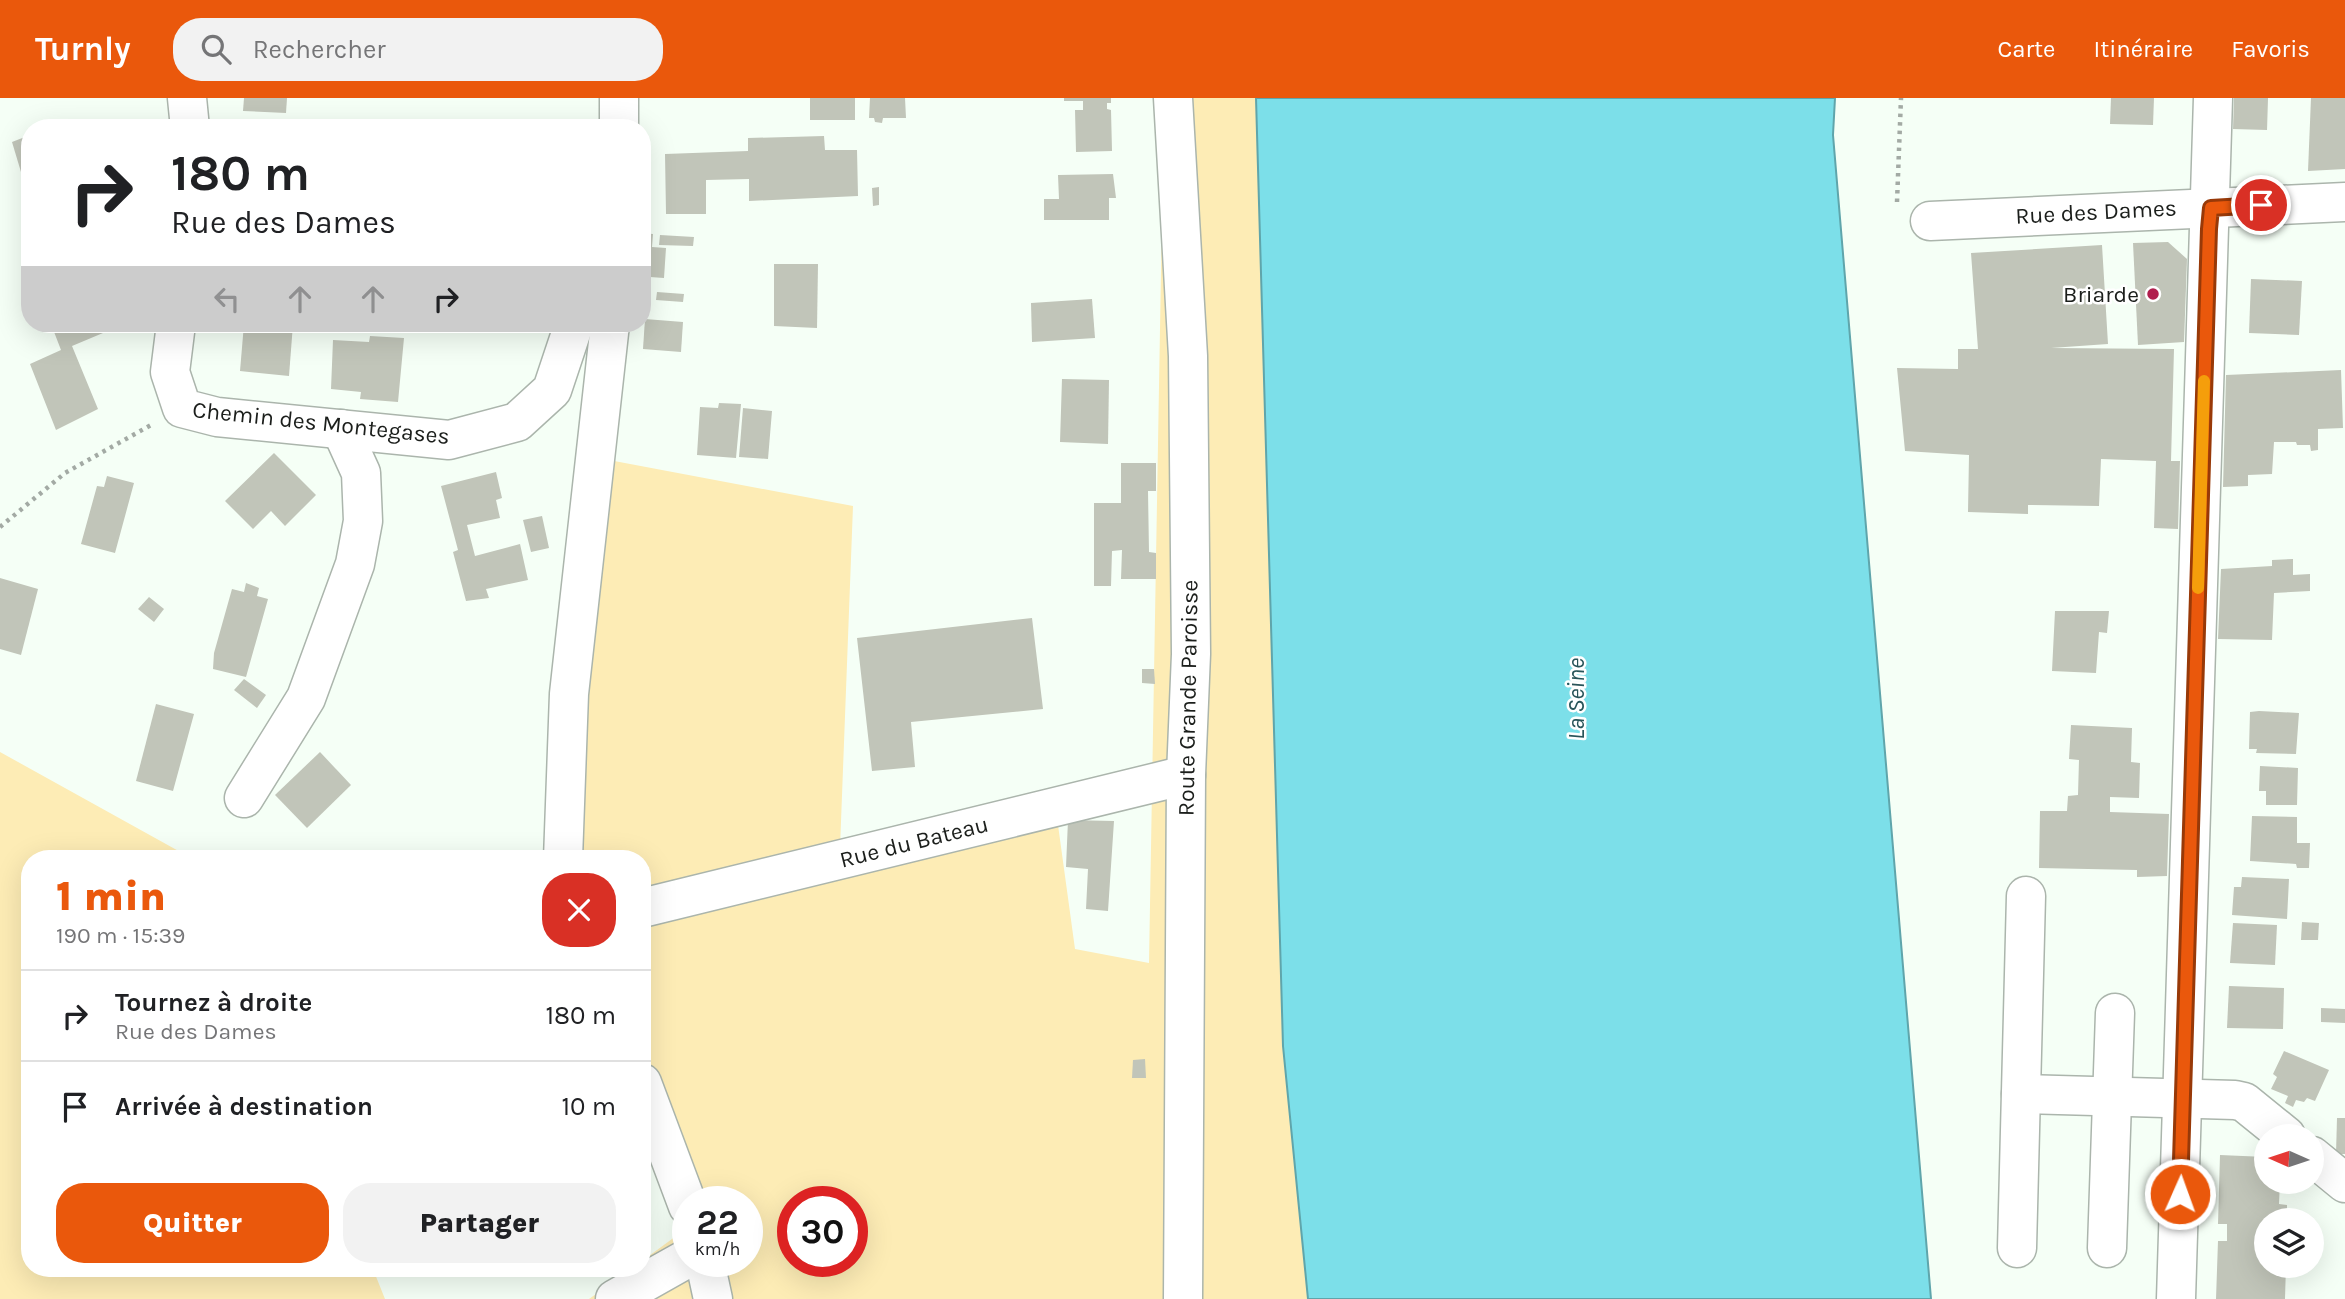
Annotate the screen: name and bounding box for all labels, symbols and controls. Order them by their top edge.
search box [173,18,663,81]
text: Turnly [35,30,131,68]
icon: search [197,30,235,68]
text: Rechercher [253,34,386,65]
text: Carte [1997,35,2055,63]
text: Itinéraire [2093,35,2193,63]
text: Favoris [2231,35,2310,63]
text: 180 m [171,145,310,202]
icon: right [56,147,147,238]
pin [2231,175,2291,235]
icon: arrive [2242,186,2280,224]
street label: Rue des Dames [2015,194,2177,230]
text: Rue des Dames [171,204,396,241]
icon: left [208,280,246,318]
icon: ahead [281,280,319,318]
icon: ahead [354,280,392,318]
icon: right [427,280,465,318]
place label: Briarde [2063,281,2139,308]
marker: Briarde [2145,286,2161,302]
street label: Chemin des Montegases [191,396,451,450]
street label: Route Grande Paroisse [1172,580,1204,816]
water label: La Seine [1562,658,1590,740]
street label: Rue du Bateau [837,810,991,874]
text: 1 min [56,871,166,921]
button: close [542,873,616,947]
text: 190 m · 15:39 [56,922,185,949]
text: Tournez à droite [115,987,312,1018]
icon: right [56,997,94,1035]
text: 180 m [546,1000,616,1031]
text: Rue des Dames [115,1018,277,1045]
icon: arrive [56,1088,94,1126]
text: Arrivée à destination [115,1091,373,1122]
text: 10 m [561,1091,616,1122]
north arrow [2254,1124,2324,1194]
map controls [2254,1124,2324,1278]
position arrow [2143,1157,2217,1231]
button: Quitter [56,1183,329,1263]
button: Partager [343,1183,616,1263]
speed limit sign: 30 [777,1186,868,1277]
text: 22 [696,1202,739,1243]
button: layers [2254,1208,2324,1278]
text: km/h [695,1238,740,1260]

